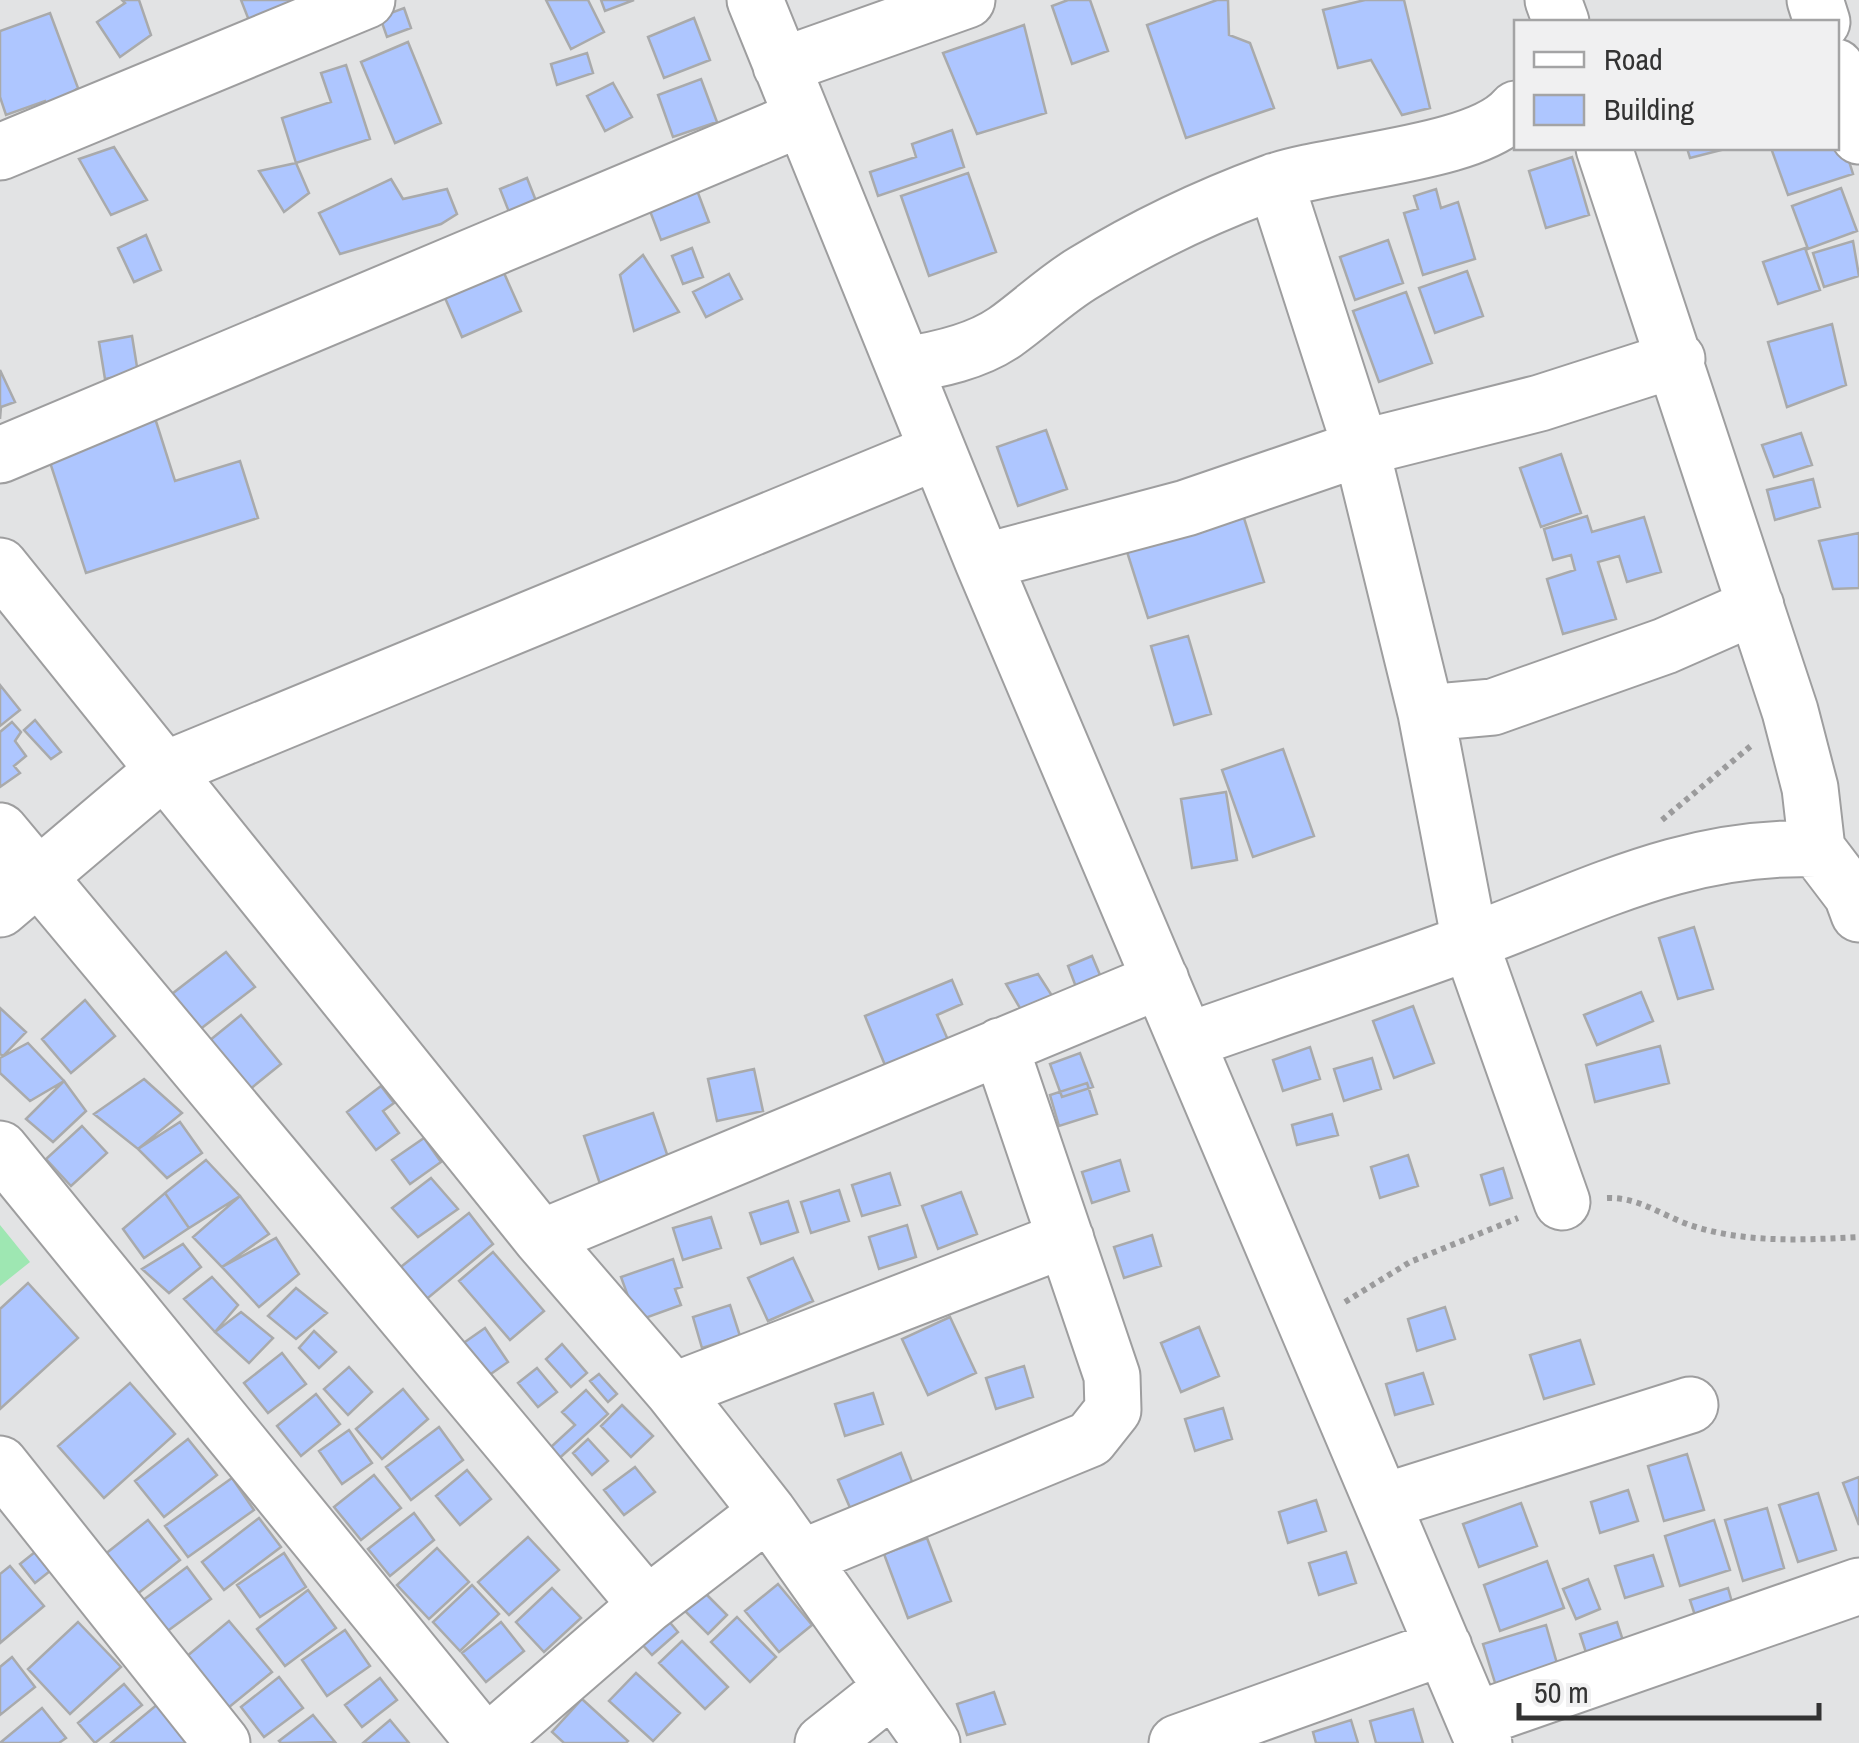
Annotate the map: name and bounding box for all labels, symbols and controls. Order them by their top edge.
legend [1514,20,1839,150]
text: Road [1604,39,1663,79]
text: Building [1604,89,1695,129]
scale bar [1519,1658,1819,1720]
text: 50 m [1534,1672,1589,1712]

